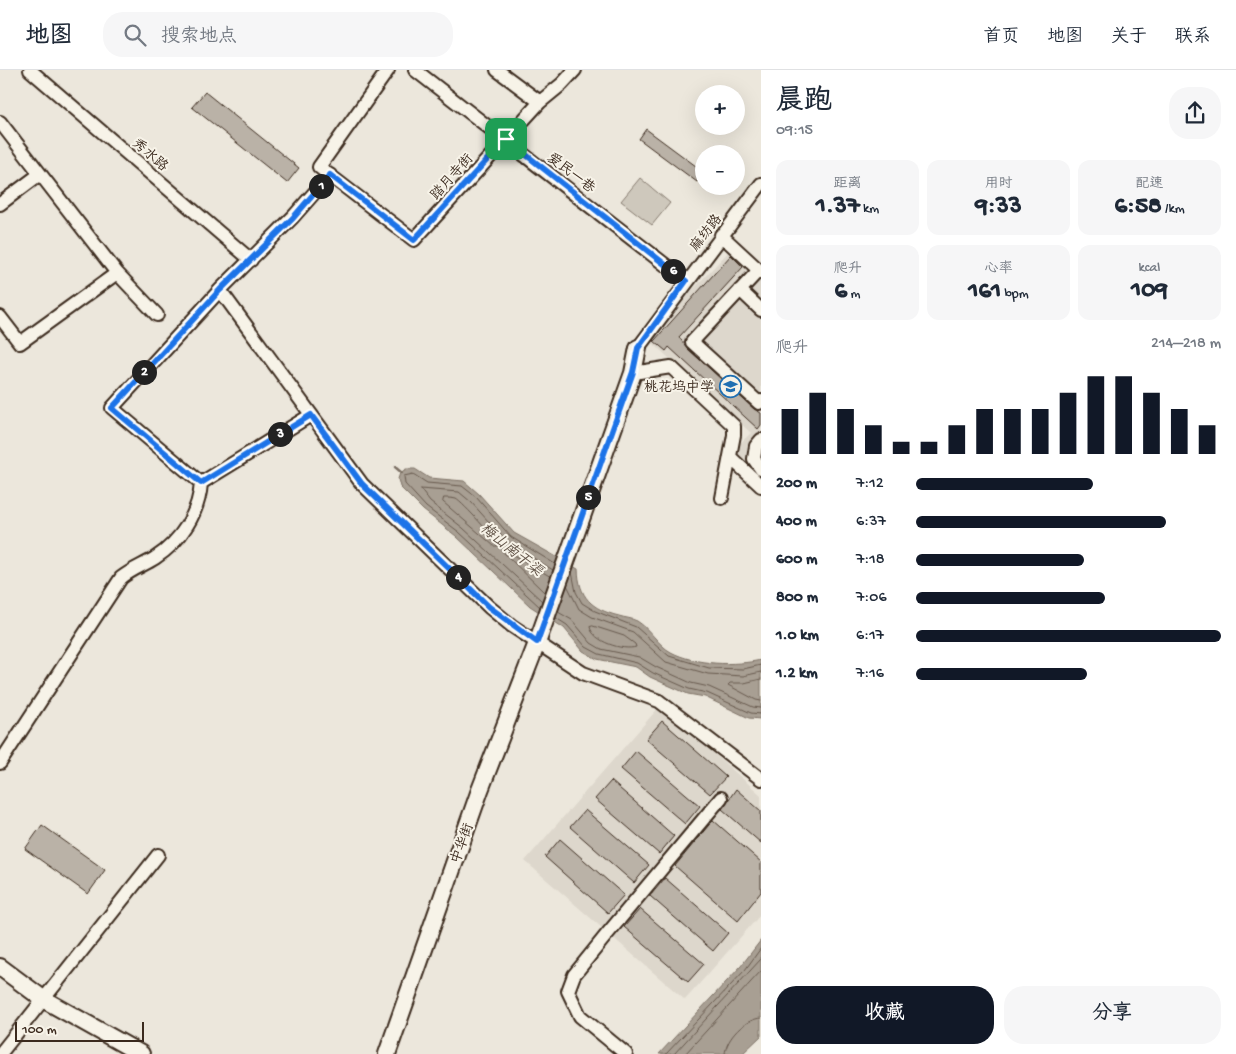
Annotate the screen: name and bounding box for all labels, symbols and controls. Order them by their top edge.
search box [103,12,453,57]
icon: search [121,21,149,49]
text: 地图 [25,23,73,52]
text: 搜索地点 [161,26,237,49]
text: 首页 [983,27,1019,48]
text: 地图 [1047,27,1083,48]
text: 关于 [1111,27,1147,48]
text: 联系 [1175,27,1211,48]
map controls [695,85,745,195]
button: + [695,85,745,135]
text: 晨跑 [776,86,832,119]
button: share [1169,87,1221,139]
pin [485,118,527,160]
text: 09:15 [776,122,813,141]
icon: arrive [492,125,520,153]
street label: 秀水路 [128,135,171,176]
button: − [695,145,745,195]
street label: 爱民一巷 [543,149,599,199]
street label: 踏月寺街 [427,151,478,204]
pin: 1 [308,174,334,198]
text: 距离 [834,176,862,193]
text: 用时 [985,176,1013,193]
text: 配速 [1136,176,1164,193]
text: 1 [319,178,324,195]
text: 1.37 [816,193,860,222]
text: 9:33 [975,193,1022,222]
text: 6:58 [1114,193,1162,222]
text: km [860,201,879,218]
text: /km [1162,201,1185,218]
street label: 麻纺路 [687,211,727,255]
pin: 6 [660,258,686,284]
text: kcal [1139,260,1160,277]
text: 爬升 [834,261,862,278]
text: 心率 [985,261,1013,278]
text: 6 [670,263,677,280]
text: 109 [1131,277,1168,306]
text: 6 [835,278,847,307]
text: 161 [968,278,1001,307]
text: m [847,286,860,303]
text: bpm [1001,286,1029,303]
text: 214–218 m [1151,335,1221,354]
text: 爬升 [776,340,808,359]
pin: 2 [132,360,156,384]
text: 2 [141,364,148,381]
school or university icon: 桃花坞中学 [718,374,742,398]
place label: 桃花坞中学 [644,379,714,397]
pin: 3 [268,422,292,446]
text: 3 [277,426,284,443]
text: 200 m [776,475,817,494]
text: 7:12 [856,475,884,494]
pin: 5 [576,484,600,510]
text: 5 [585,489,592,506]
text: 400 m [776,513,817,532]
text: 6:37 [856,513,886,532]
water label: 梅山南干渠 [476,519,548,582]
text: 600 m [776,551,817,570]
text: 7:18 [856,551,885,570]
pin: 4 [446,564,470,590]
text: 4 [455,569,462,586]
text: 800 m [776,589,818,608]
text: 7:06 [856,589,887,608]
text: 1.0 km [776,627,819,646]
text: 6:17 [856,627,884,646]
text: 1.2 km [776,665,818,684]
text: 7:16 [856,665,884,684]
street label: 中华街 [447,821,479,866]
button: 收藏 [776,986,994,1044]
button: 分享 [1004,986,1221,1044]
scale bar [15,1019,144,1042]
text: 100 m [22,1022,57,1039]

